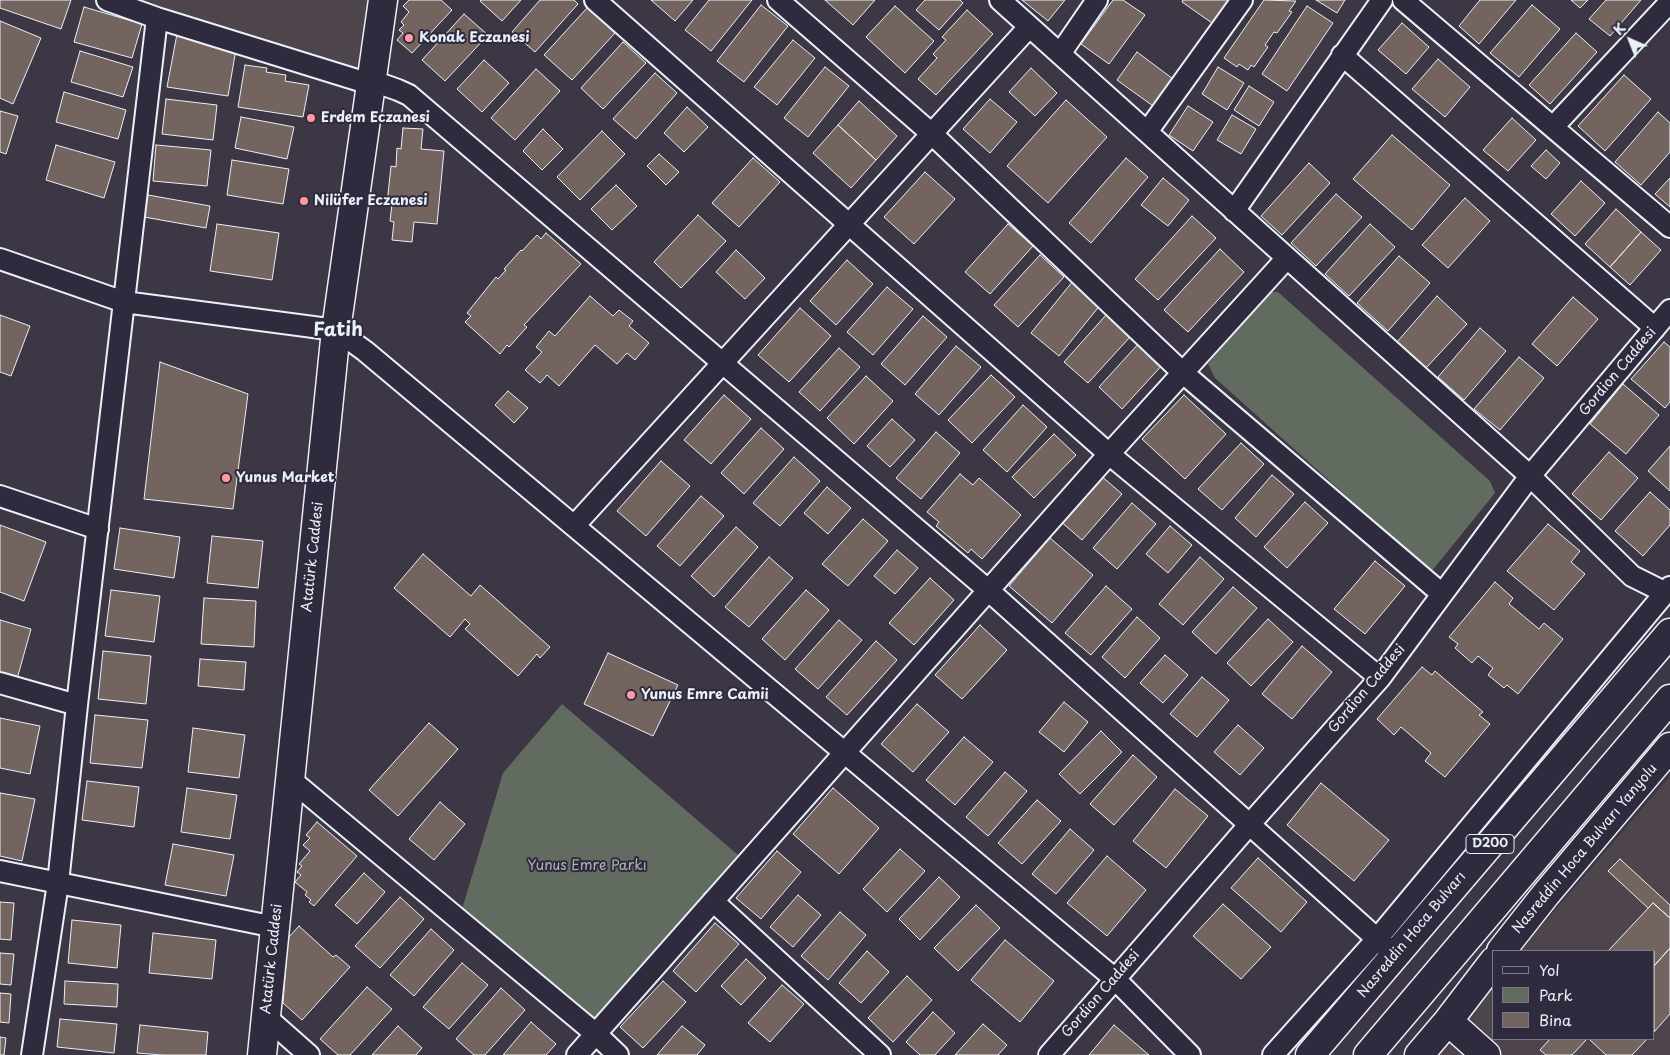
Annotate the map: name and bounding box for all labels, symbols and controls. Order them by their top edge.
north arrow [1605,15,1655,65]
text: K [1608,18,1630,40]
place label: Konak Eczanesi [419,30,530,46]
marker: Konak Eczanesi [403,32,415,44]
place label: Erdem Eczanesi [321,110,430,126]
marker: Erdem Eczanesi [305,112,317,124]
place label: Nilüfer Eczanesi [314,193,427,209]
marker: Nilüfer Eczanesi [298,195,310,207]
district label: Fatih [313,320,363,342]
street label: Gordion Caddesi [1576,324,1660,420]
place label: Yunus Market [236,470,335,486]
marker: Yunus Market [220,472,232,484]
street label: Atatürk Caddesi [299,501,327,613]
street label: Gordion Caddesi [1325,641,1409,737]
place label: Yunus Emre Camii [641,687,769,703]
marker: Yunus Emre Camii [625,689,637,701]
street label: Nasreddin Hoca Bulvarı Yanyolu [1509,761,1661,937]
road number: D200 [1466,834,1514,854]
park label: Yunus Emre Parkı [527,858,647,874]
street label: Nasreddin Hoca Bulvarı [1354,869,1470,1001]
street label: Atatürk Caddesi [258,903,286,1015]
street label: Gordion Caddesi [1058,947,1144,1041]
legend [1492,950,1655,1040]
text: Yol [1539,958,1560,981]
text: Park [1539,983,1573,1006]
text: Bina [1539,1008,1571,1031]

